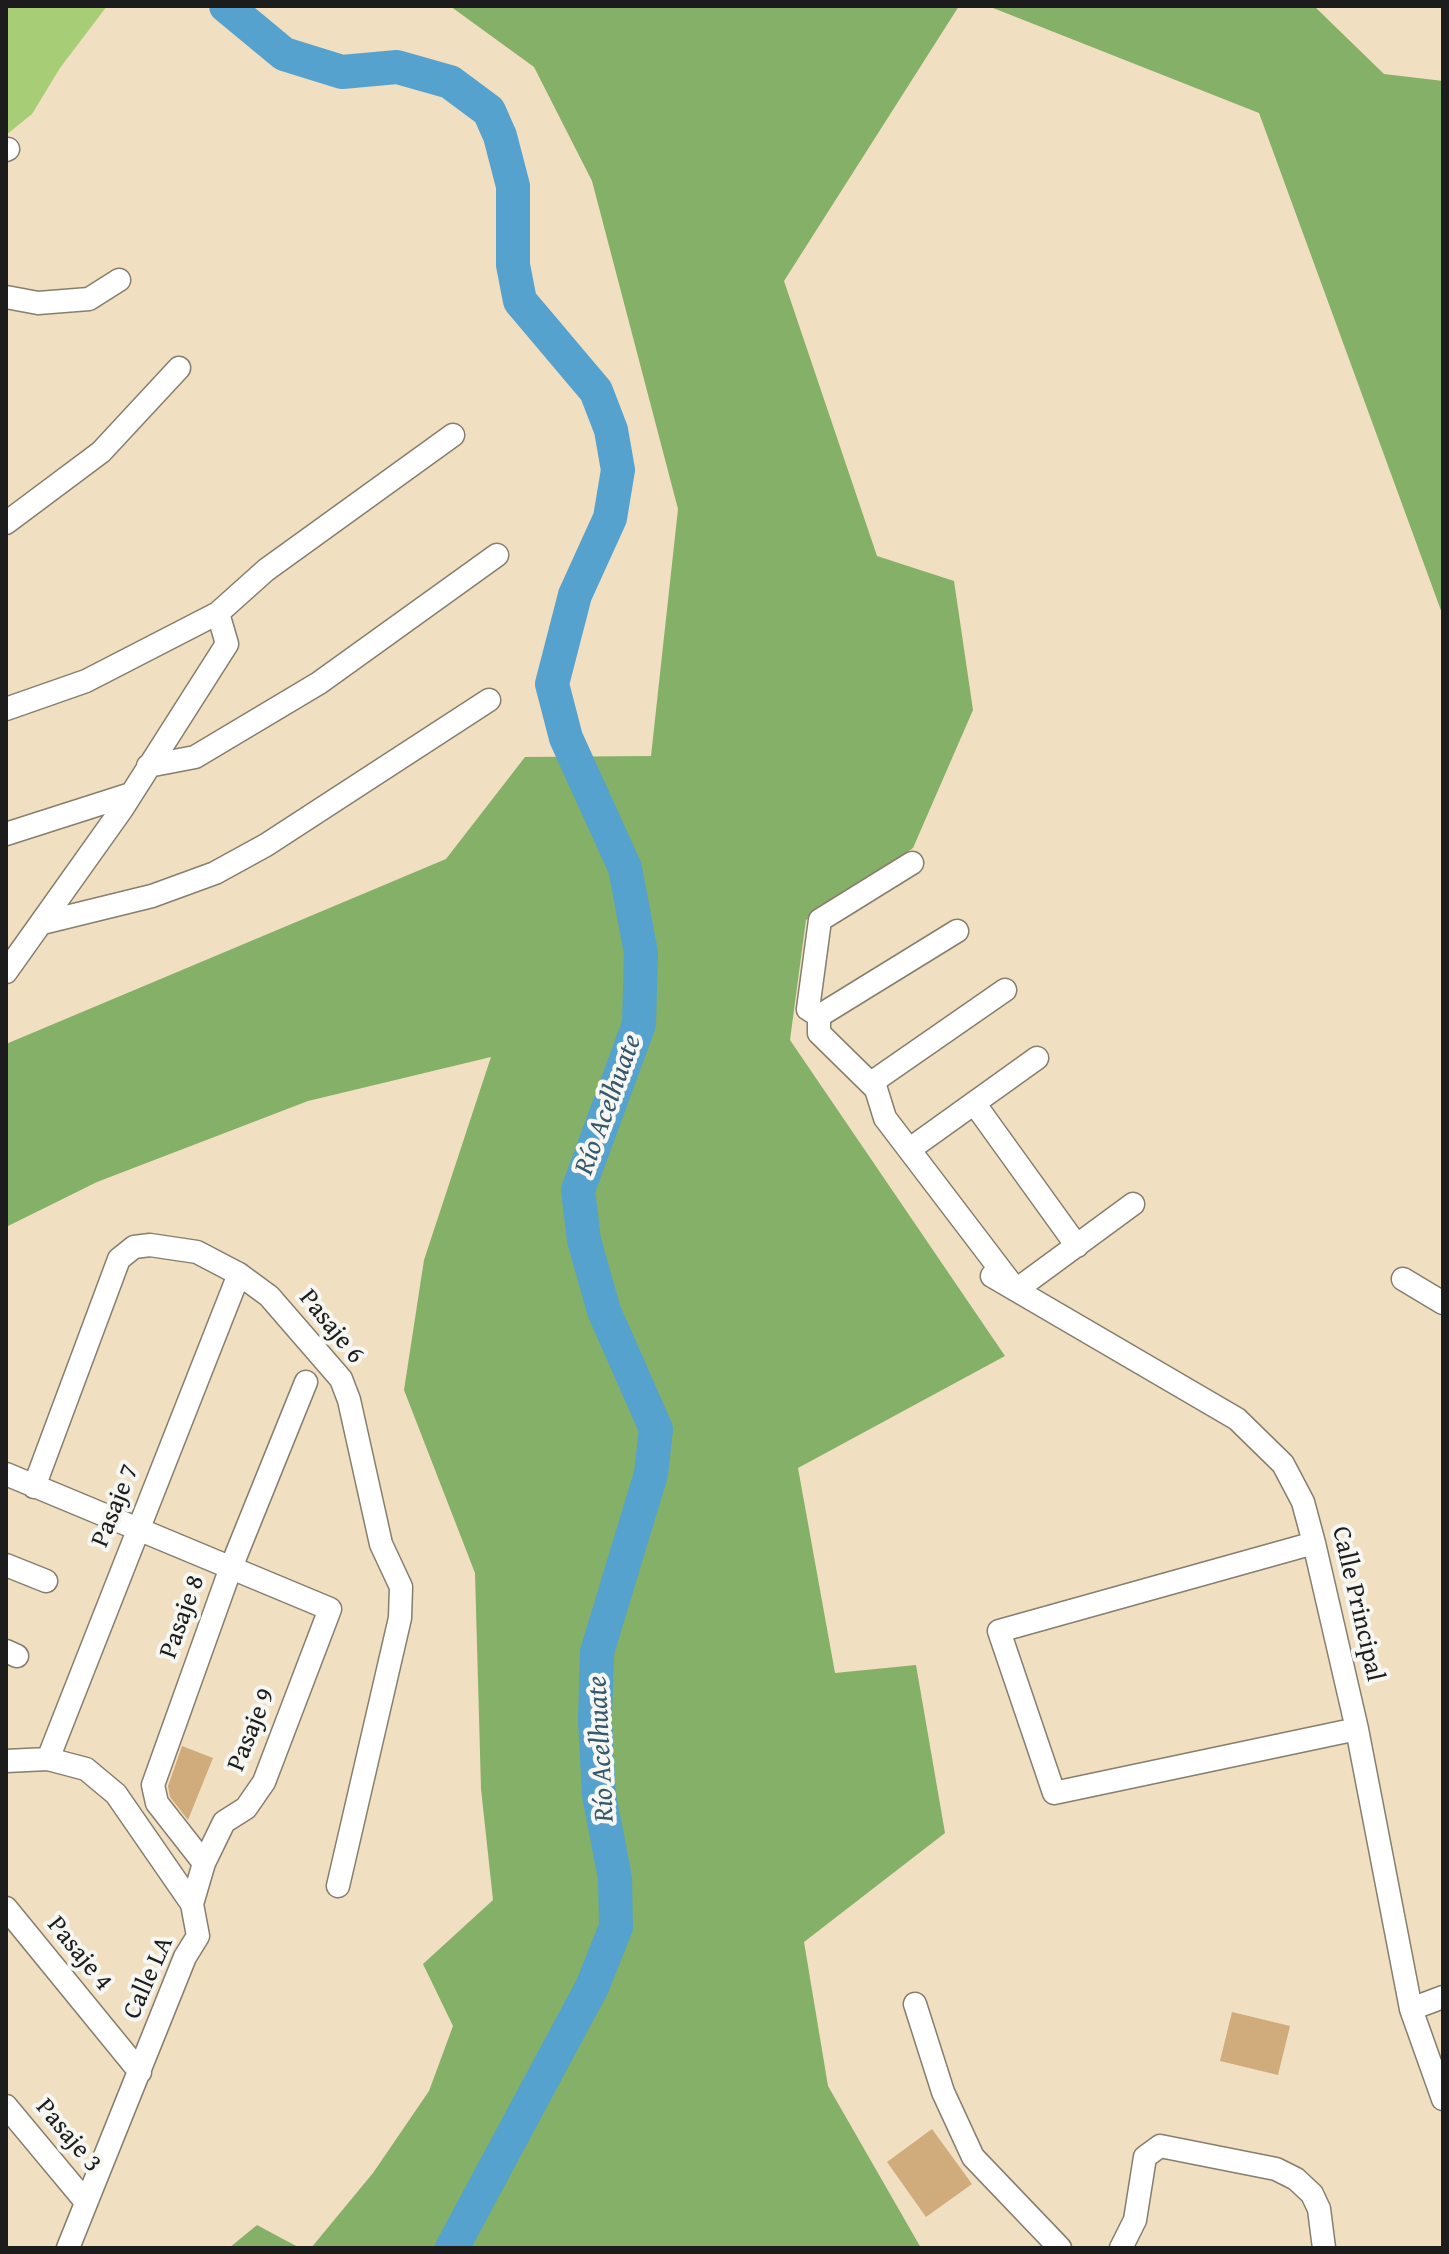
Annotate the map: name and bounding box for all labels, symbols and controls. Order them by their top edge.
water label: Río Acelhuate [568,1030,650,1180]
street label: Pasaje 6 [292,1284,370,1370]
street label: Pasaje 7 [85,1460,147,1552]
street label: Calle Principal [1324,1524,1390,1684]
street label: Pasaje 8 [154,1571,212,1663]
water label: Río Acelhuate [581,1675,623,1823]
street label: Pasaje 9 [221,1684,283,1776]
street label: Pasaje 4 [40,1911,118,1997]
street label: Calle LA [117,1932,181,2024]
street label: Pasaje 3 [28,2093,108,2179]

